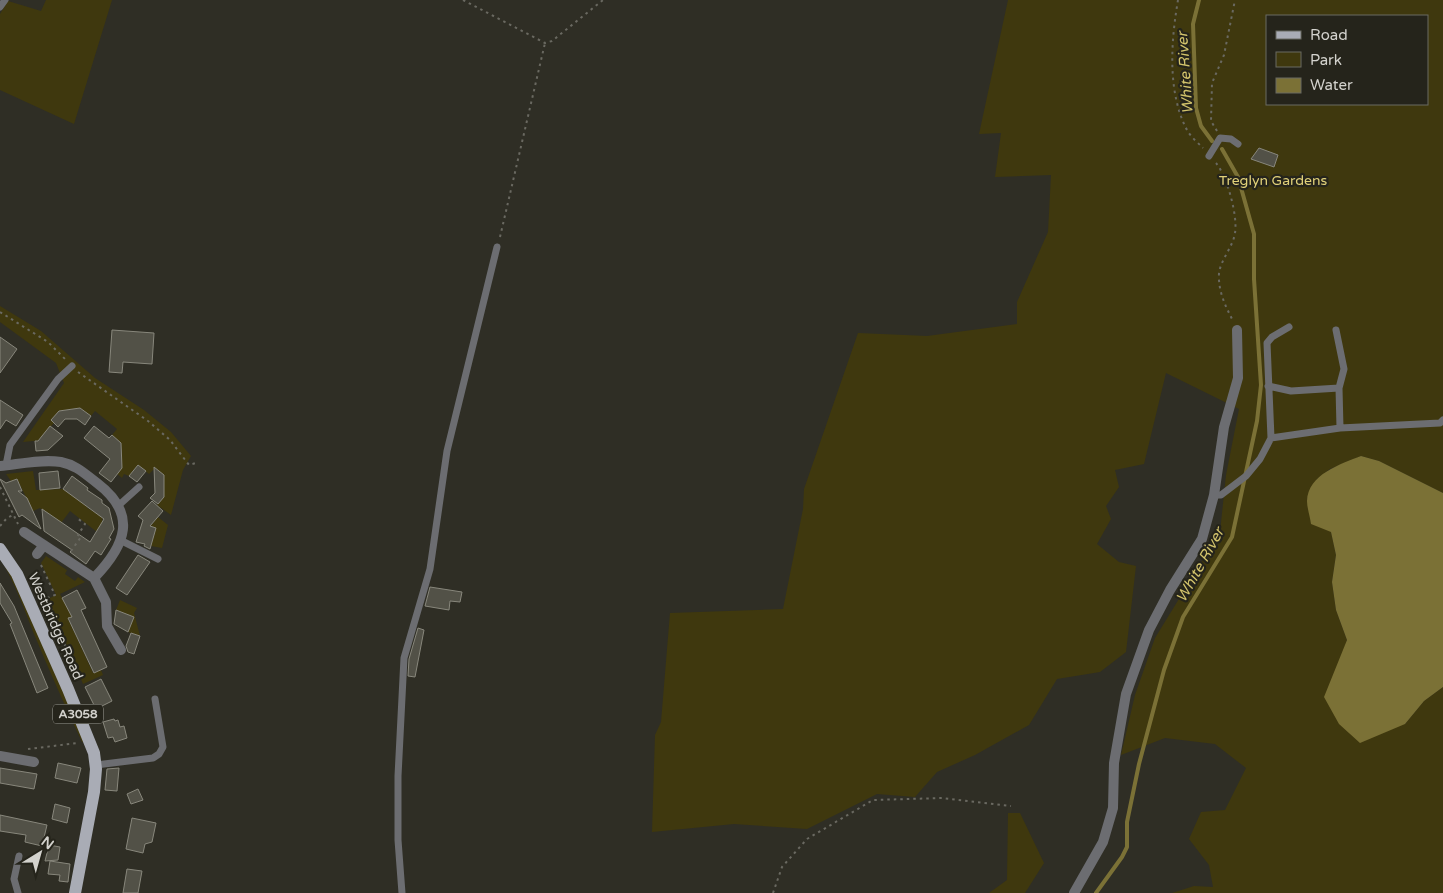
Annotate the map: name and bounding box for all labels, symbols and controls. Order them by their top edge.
legend [1266,15,1428,105]
text: Road [1310,26,1348,44]
water label: White River [1173,29,1197,115]
text: Park [1310,51,1342,69]
text: Water [1310,76,1353,94]
park label: Treglyn Gardens [1219,172,1327,189]
water label: White River [1172,523,1229,605]
street label: Westbridge Road [24,570,87,682]
road number: A3058 [53,704,103,724]
north arrow [15,828,65,878]
text: N [38,833,57,853]

